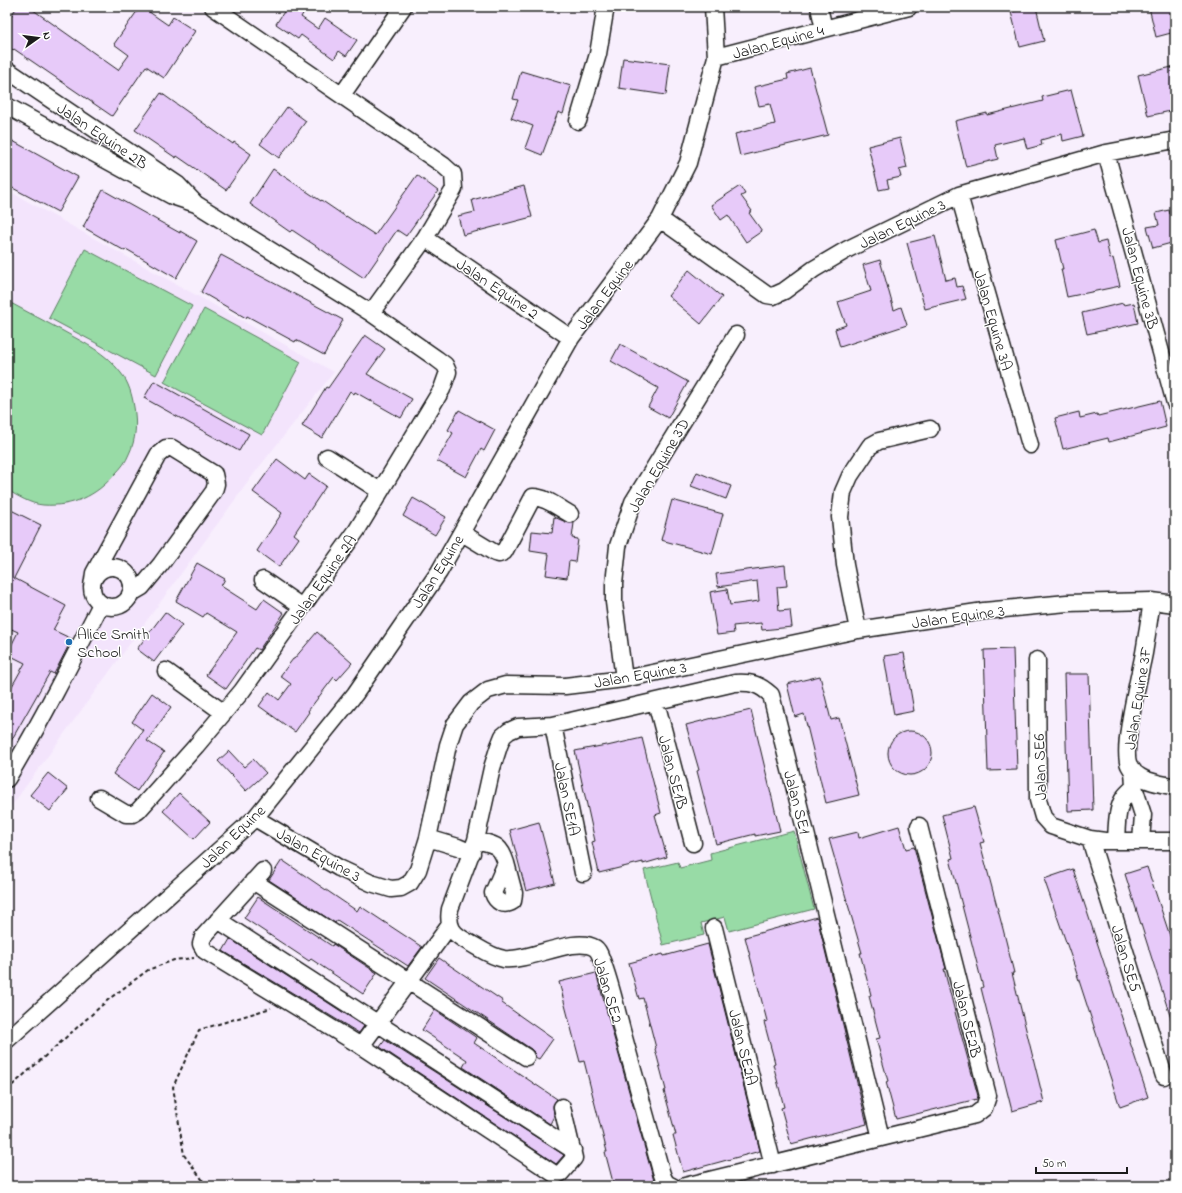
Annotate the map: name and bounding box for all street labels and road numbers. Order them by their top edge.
street label: Jalan Equine 4 [730,19,827,67]
street label: Jalan Equine 2B [51,97,153,176]
street label: Jalan Equine 3 [856,193,950,256]
street label: Jalan Equine 3B [1114,225,1164,332]
street label: Jalan Equine 2 [451,253,543,326]
street label: Jalan Equine [571,254,641,336]
street label: Jalan Equine 3A [966,267,1018,374]
street label: Jalan Equine 3D [623,414,696,518]
street label: Jalan Equine 2A [284,530,364,630]
street label: Jalan Equine [407,530,471,614]
street label: Jalan Equine 3 [910,600,1006,636]
street label: Jalan Equine 3F [1119,644,1159,752]
street label: Jalan Equine 3 [592,656,689,696]
street label: Jalan SE1B [651,733,693,812]
street label: Jalan SE6 [1028,733,1054,801]
street label: Jalan SE1A [547,760,586,839]
street label: Jalan SE1 [776,768,816,837]
street label: Jalan Equine [195,799,272,875]
street label: Jalan Equine 3 [271,823,365,889]
street label: Jalan SE5 [1104,922,1147,995]
street label: Jalan SE2 [586,955,628,1026]
street label: Jalan SE2B [945,979,987,1061]
street label: Jalan SE2A [721,1007,763,1088]

